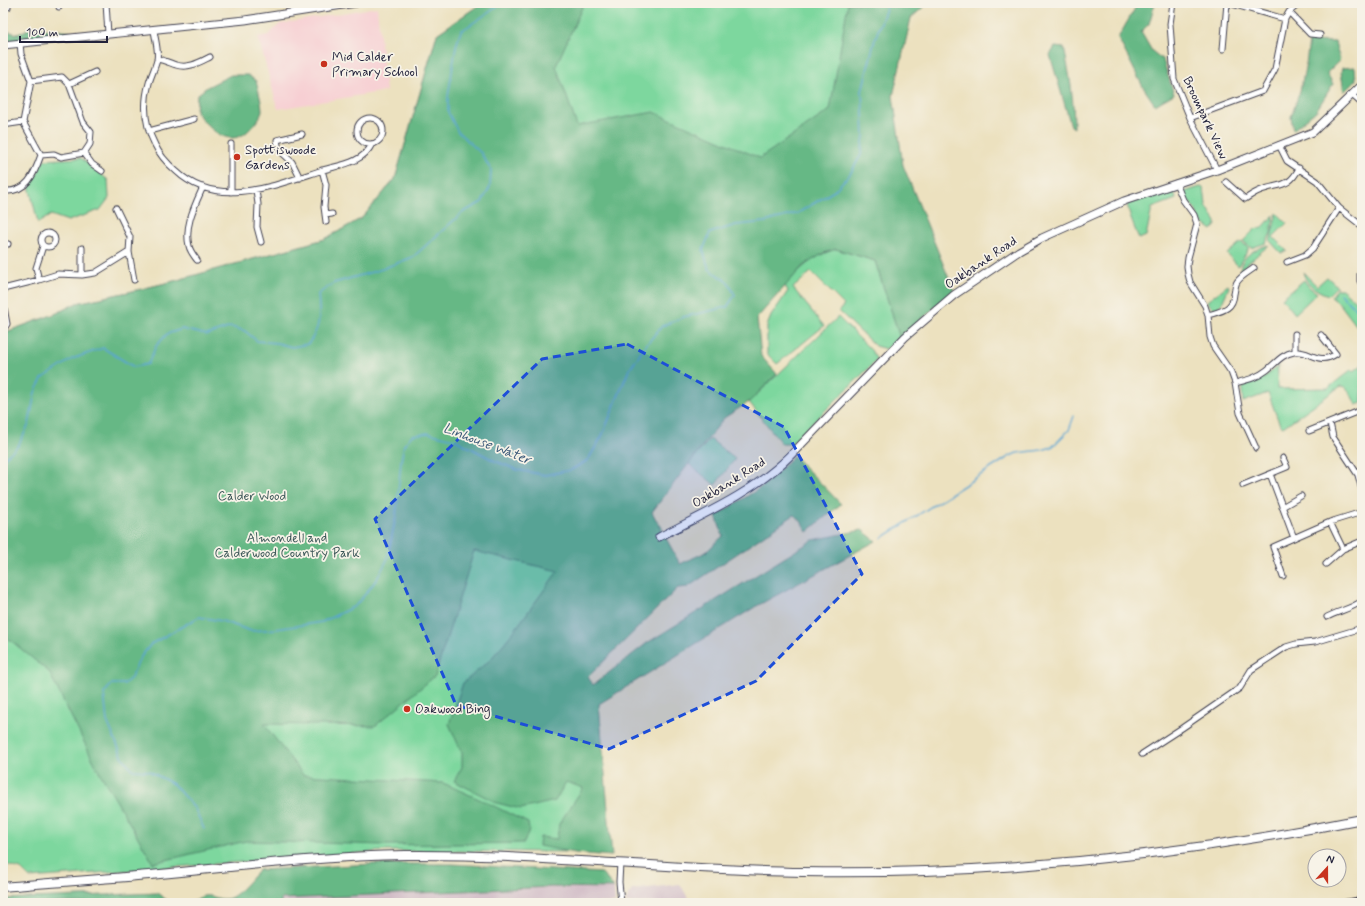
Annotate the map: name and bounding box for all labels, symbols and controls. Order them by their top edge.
scale bar [20,18,107,44]
text: 100 m [26,25,58,41]
place label: Mid Calder Primary School [332,49,418,81]
marker: Mid Calder Primary School [319,59,329,69]
street label: Broompark View [1178,74,1232,162]
place label: Spottiswoode Gardens [245,142,316,174]
marker: Spottiswoode Gardens [232,152,242,162]
street label: Oakbank Road [942,233,1020,293]
water label: Linhouse Water [441,419,535,470]
street label: Oakbank Road [689,454,769,512]
park label: Calder Wood [218,488,286,505]
park label: Almondell and Calderwood Country Park [214,530,360,562]
place label: Oakwood Bing [415,701,491,719]
marker: Oakwood Bing [402,704,412,714]
north arrow [1307,848,1347,888]
text: N [1324,852,1336,867]

